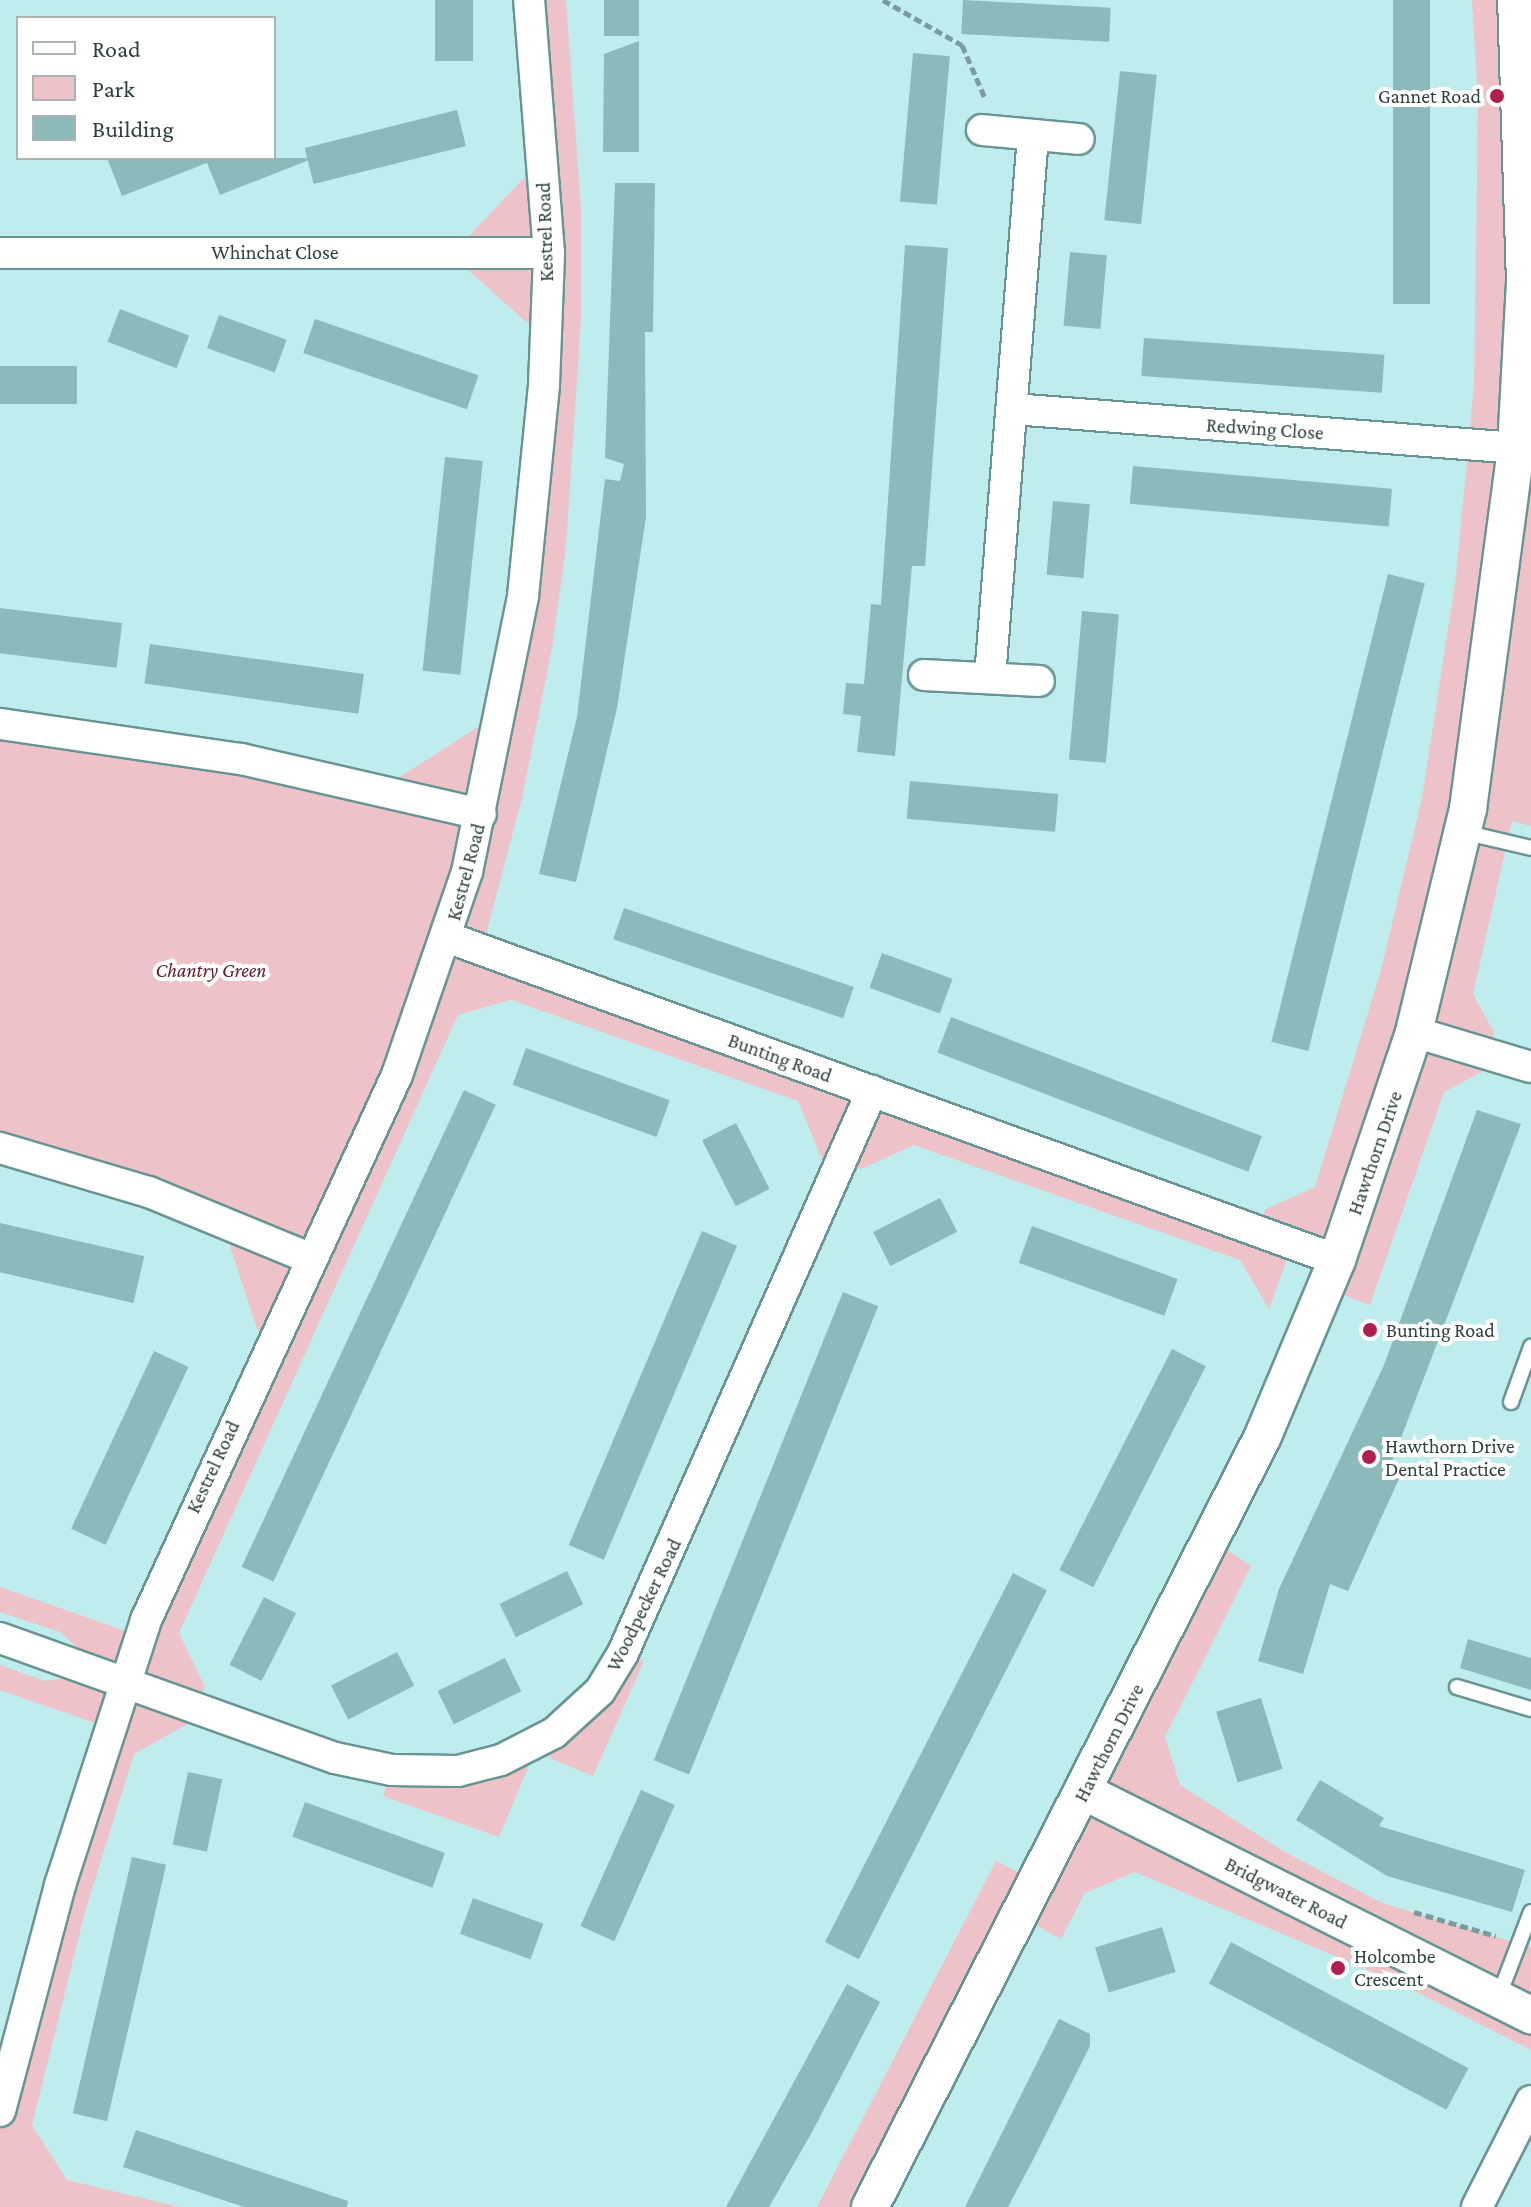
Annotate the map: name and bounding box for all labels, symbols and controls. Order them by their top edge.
legend [16,16,276,160]
text: Road [92,35,141,62]
text: Park [92,75,135,102]
place label: Gannet Road [1378,84,1481,108]
marker: Gannet Road [1488,87,1506,105]
text: Building [92,115,174,142]
street label: Kestrel Road [531,182,559,282]
street label: Whinchat Close [211,240,339,264]
street label: Redwing Close [1205,413,1325,445]
street label: Kestrel Road [442,821,490,923]
park label: Chantry Green [156,958,266,982]
street label: Bunting Road [725,1028,835,1088]
street label: Hawthorn Drive [1343,1088,1407,1218]
place label: Bunting Road [1386,1318,1495,1342]
marker: Bunting Road [1361,1321,1379,1339]
street label: Kestrel Road [181,1417,245,1517]
place label: Hawthorn Drive Dental Practice [1385,1434,1514,1481]
marker: Hawthorn Drive Dental Practice [1360,1448,1378,1466]
street label: Woodpecker Road [601,1535,687,1675]
street label: Hawthorn Drive [1069,1680,1149,1806]
street label: Bridgwater Road [1221,1852,1351,1934]
place label: Holcombe Crescent [1354,1944,1436,1991]
marker: Holcombe Crescent [1329,1959,1347,1977]

